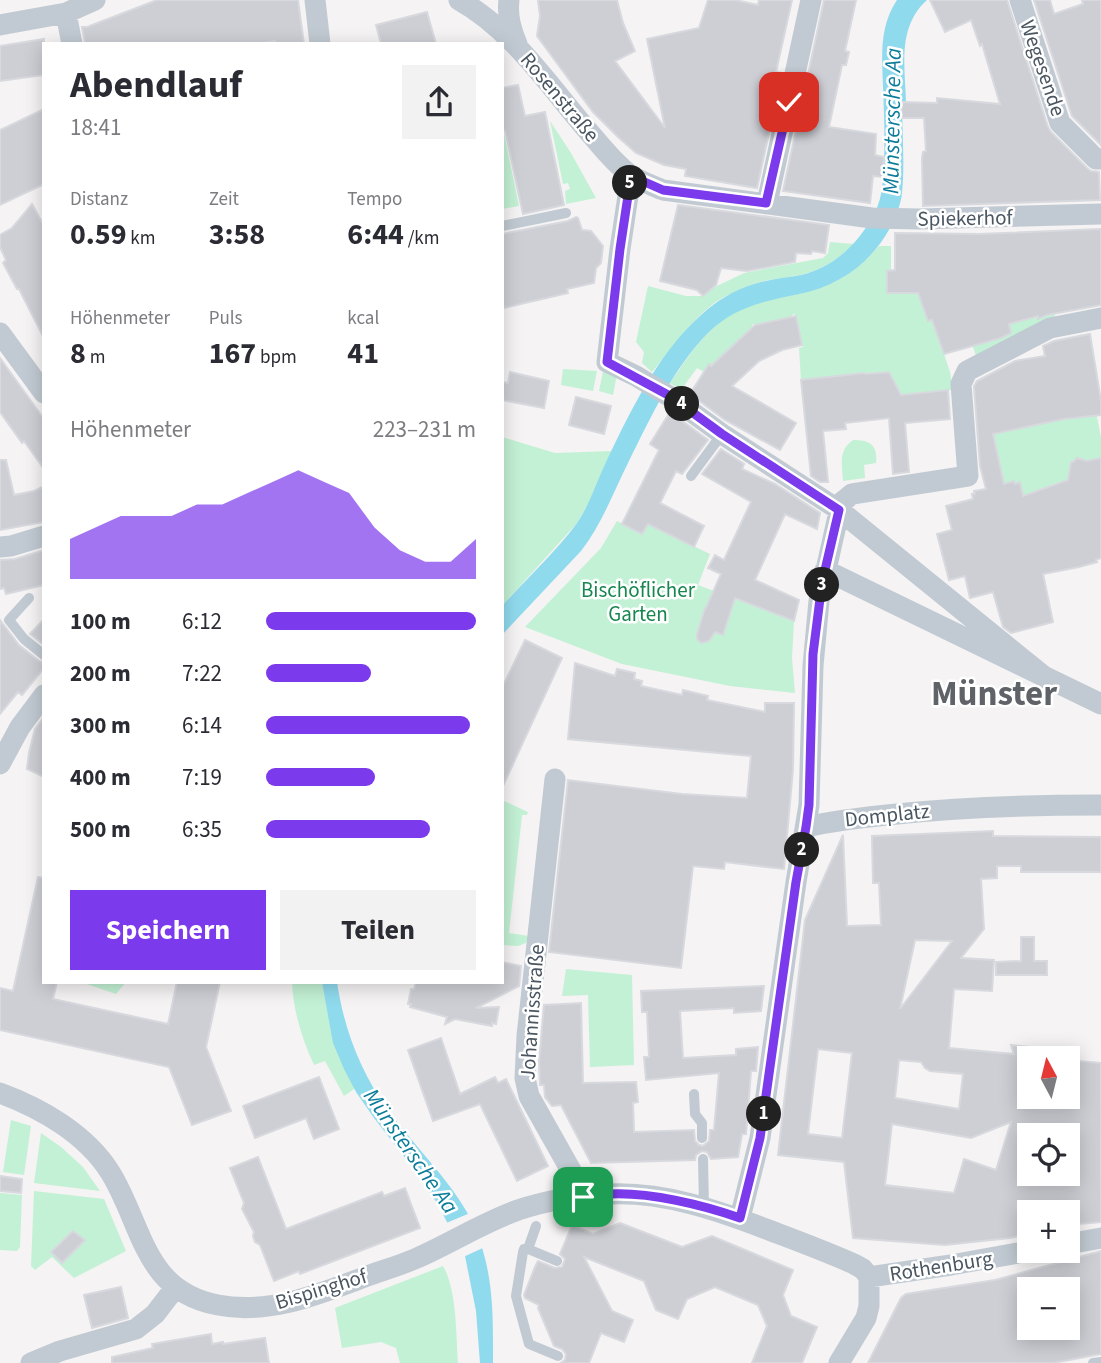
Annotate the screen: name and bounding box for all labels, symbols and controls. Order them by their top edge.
street label: Wegesende [1013,16,1073,120]
street label: Rosenstraße [513,46,607,148]
water label: Münstersche Aa [874,47,910,195]
text: Abendlauf [70,58,242,112]
button: share [402,65,476,139]
pin [759,72,819,132]
icon: check [770,83,808,121]
text: 18:41 [70,111,121,144]
pin: 5 [612,166,648,200]
text: 5 [624,169,635,196]
text: Distanz [70,186,128,213]
text: Zeit [209,186,239,213]
text: Tempo [347,186,402,213]
street label: Spiekerhof [917,202,1014,234]
text: 0.59 [70,213,127,256]
text: 3:58 [209,213,265,256]
text: 6:44 [347,213,404,256]
text: km [127,225,156,252]
text: /km [404,225,439,252]
text: Höhenmeter [70,305,170,332]
text: Puls [209,305,243,332]
text: kcal [347,305,379,332]
text: 8 [70,332,86,375]
text: 167 [209,332,256,375]
text: 41 [347,332,379,375]
text: m [86,344,105,371]
text: bpm [256,344,297,371]
pin: 4 [664,386,700,422]
text: 4 [676,390,687,417]
text: Höhenmeter [70,413,191,446]
text: 223–231 m [373,413,476,446]
pin: 3 [804,568,840,602]
text: 3 [816,571,827,598]
park label: Bischöflicher Garten [581,575,696,629]
text: 100 m [70,605,131,638]
text: 6:12 [182,605,222,638]
text: 200 m [70,657,131,690]
text: 7:22 [182,657,222,690]
district label: Münster [931,669,1057,719]
text: 300 m [70,709,131,742]
text: 6:14 [182,709,222,742]
text: 400 m [70,761,131,794]
text: 7:19 [182,761,222,794]
street label: Domplatz [843,796,931,834]
text: 500 m [70,813,131,846]
text: 6:35 [182,813,222,846]
pin: 2 [784,832,820,868]
text: 2 [796,836,807,863]
button: Speichern [70,890,266,970]
button: Teilen [280,890,476,970]
street label: Johannisstraße [512,943,552,1081]
north arrow [1017,1046,1080,1110]
map controls [1017,1046,1080,1340]
water label: Münstersche Aa [355,1082,467,1220]
pin: 1 [746,1096,782,1132]
text: 1 [758,1100,769,1127]
button: locate [1017,1123,1080,1186]
pin [553,1167,613,1227]
icon: arrive [564,1178,602,1216]
button: + [1017,1200,1080,1263]
street label: Rothenburg [887,1243,995,1289]
street label: Bispinghof [272,1261,371,1317]
button: − [1017,1277,1080,1340]

